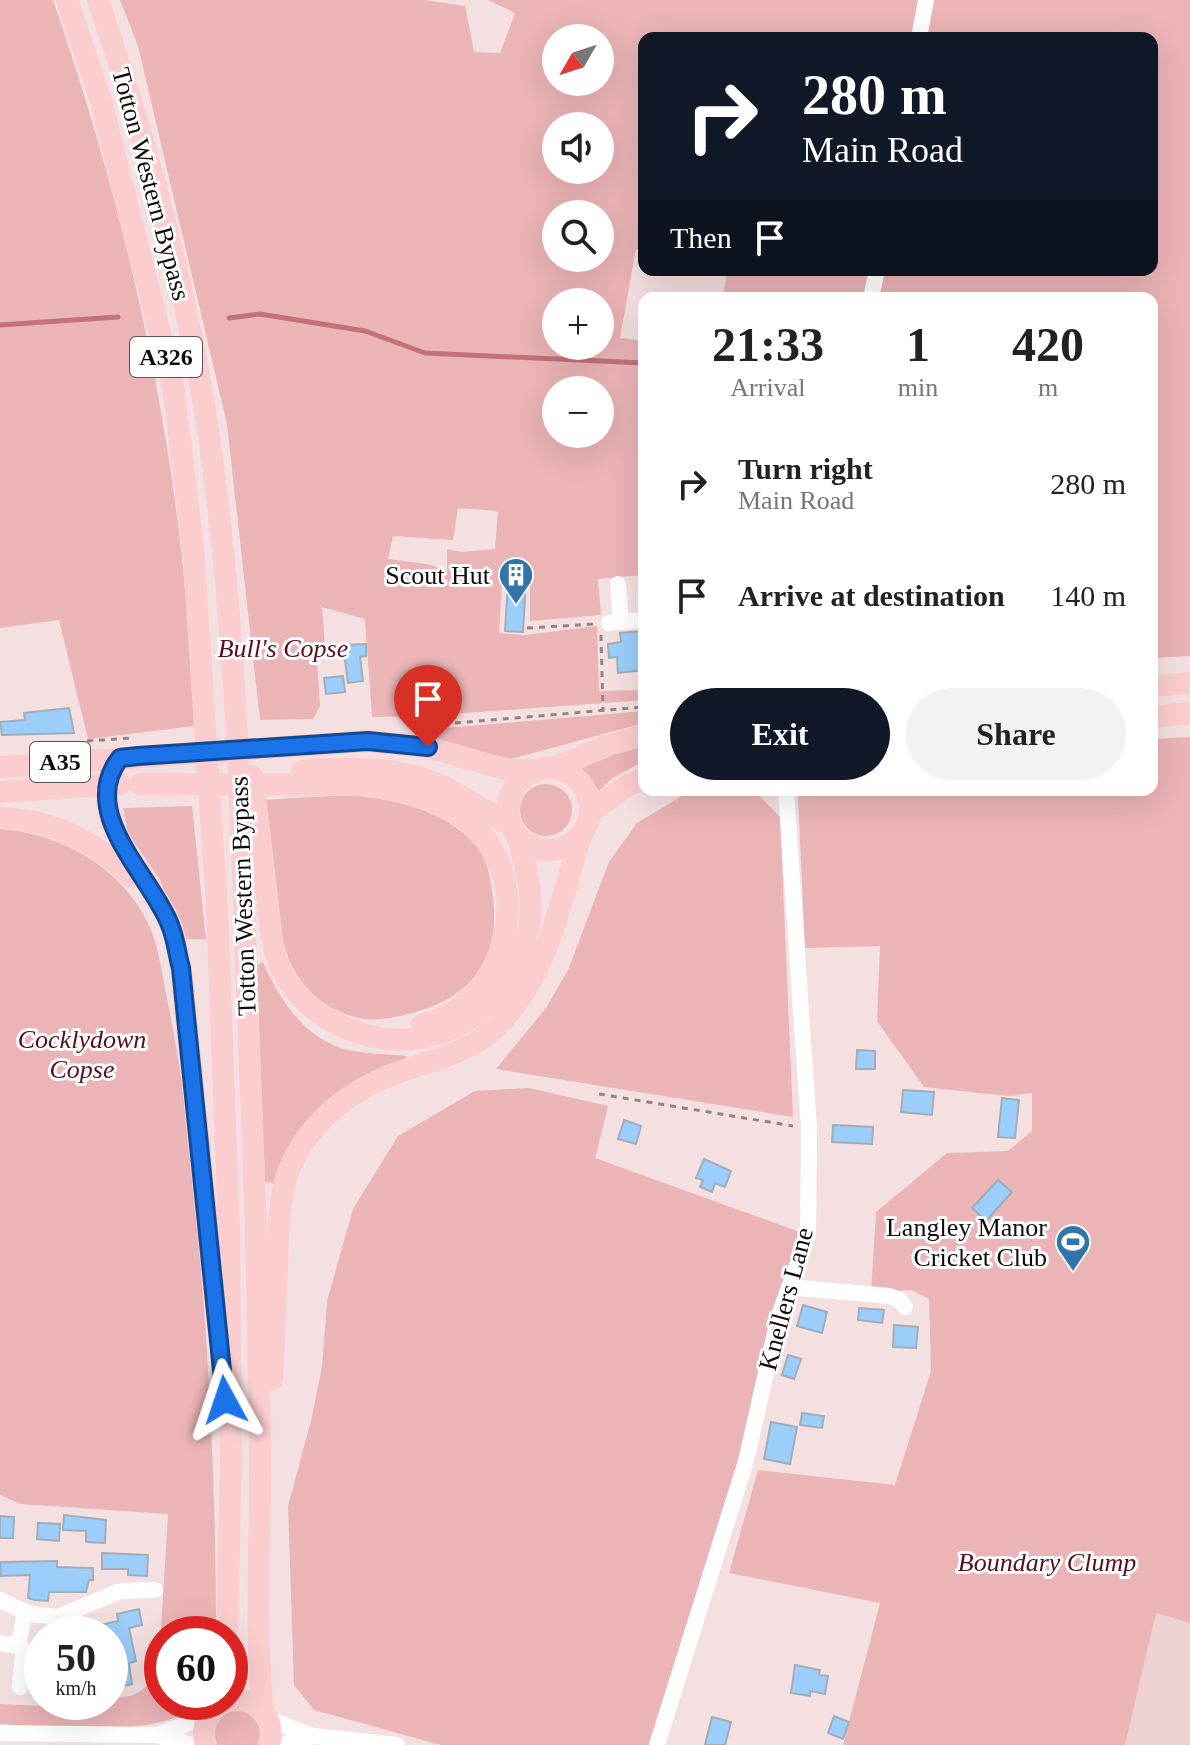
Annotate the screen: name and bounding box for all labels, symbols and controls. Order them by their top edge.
north arrow [542,24,614,96]
map controls [542,24,614,448]
street label: Totton Western Bypass [106,64,196,304]
icon: right [670,64,774,168]
text: 280 m [802,64,947,126]
button: sound [542,112,614,184]
text: Main Road [802,130,963,170]
button: search [542,200,614,272]
icon: arrive [748,216,792,260]
text: Then [670,221,732,254]
button: + [542,288,614,360]
text: 21:33 [712,318,824,371]
text: 1 [906,318,930,371]
text: 420 [1012,318,1084,371]
road number: A326 [130,337,202,377]
text: Arrival [730,373,805,402]
text: min [898,373,938,402]
text: m [1038,373,1058,402]
button: − [542,376,614,448]
text: Turn right [738,452,873,485]
icon: right [670,462,714,506]
text: 280 m [1050,467,1126,500]
text: Main Road [738,486,854,515]
building icon: Scout Hut [497,556,535,606]
place label: Scout Hut [385,561,491,590]
icon: arrive [670,574,714,618]
text: Arrive at destination [738,579,1005,612]
text: 140 m [1050,579,1126,612]
park label: Bull's Copse [218,634,348,663]
pin [394,665,462,747]
icon: arrive [406,677,450,721]
button: Exit [670,688,890,780]
button: Share [906,688,1126,780]
road number: A35 [30,742,90,782]
street label: Totton Western Bypass [224,776,262,1016]
park label: Cocklydown Copse [18,1025,146,1084]
place label: Langley Manor Cricket Club [886,1213,1047,1272]
sports icon: Langley Manor Cricket Club [1054,1223,1092,1273]
street label: Knellers Lane [753,1224,819,1374]
position arrow [183,1358,267,1442]
park label: Boundary Clump [958,1548,1136,1577]
speed limit sign: 60 [144,1616,248,1720]
text: 50 [56,1635,96,1680]
text: km/h [55,1677,97,1699]

